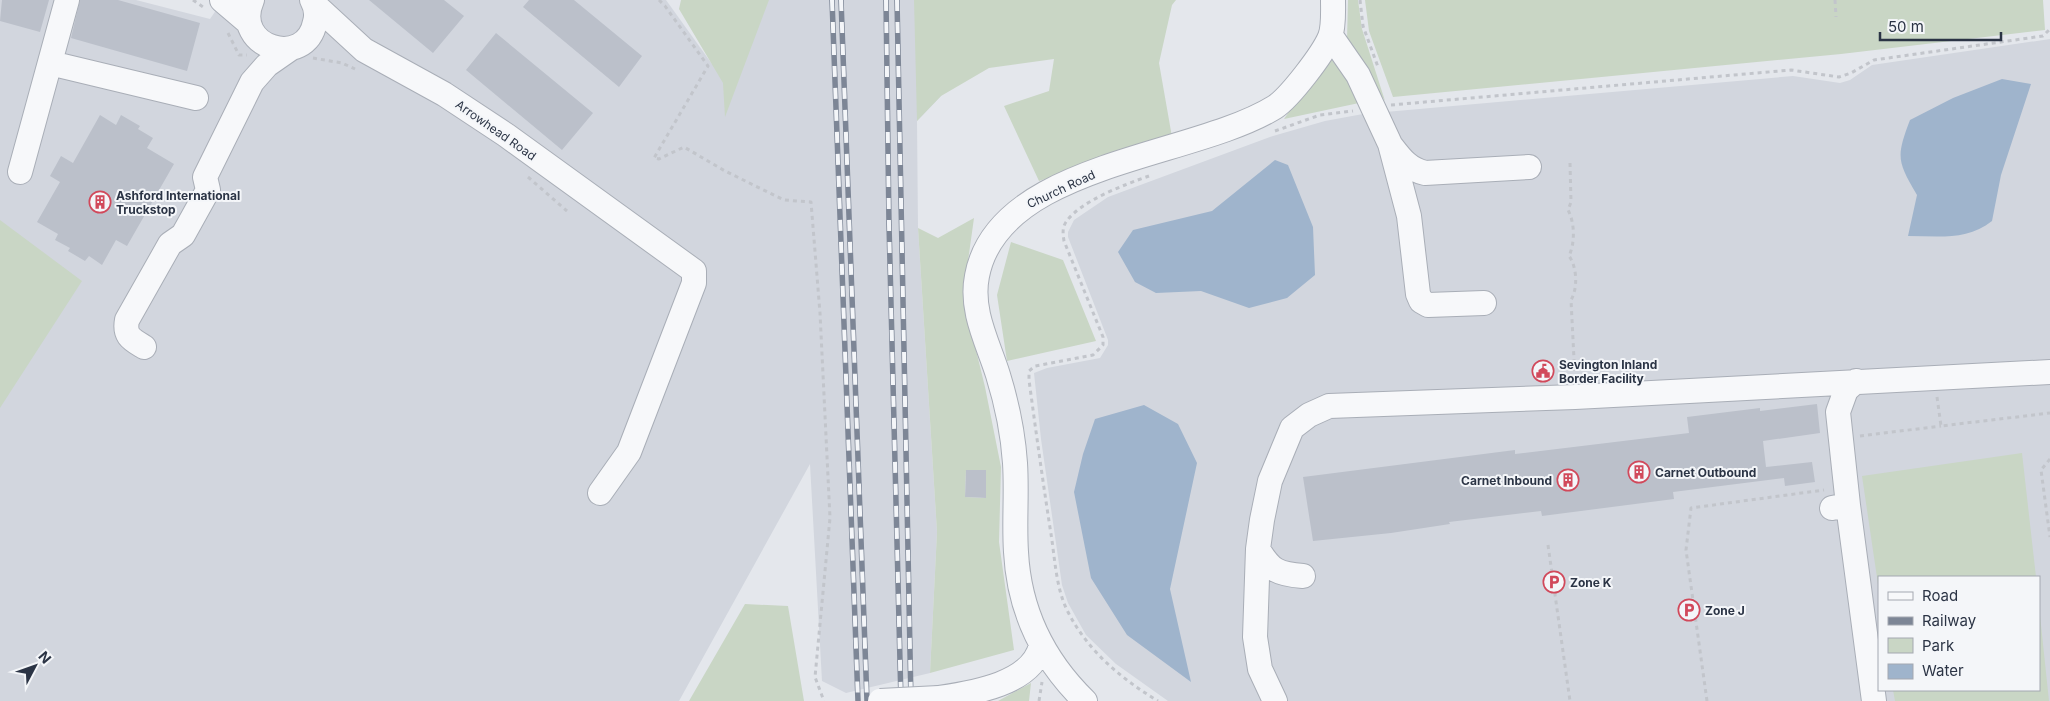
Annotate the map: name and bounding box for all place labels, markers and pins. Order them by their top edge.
place label: Ashford International Truckstop [116,188,240,217]
building icon: Ashford International Truckstop [88,190,112,214]
place label: Sevington Inland Border Facility [1559,357,1657,386]
public building icon: Sevington Inland Border Facility [1531,359,1555,383]
building icon: Carnet Outbound [1627,460,1651,484]
place label: Carnet Outbound [1655,465,1756,480]
building icon: Carnet Inbound [1556,468,1580,492]
place label: Carnet Inbound [1461,473,1552,488]
parking icon: Zone K [1542,570,1566,594]
place label: Zone K [1570,575,1612,590]
parking icon: Zone J [1677,598,1701,622]
place label: Zone J [1705,603,1745,618]

